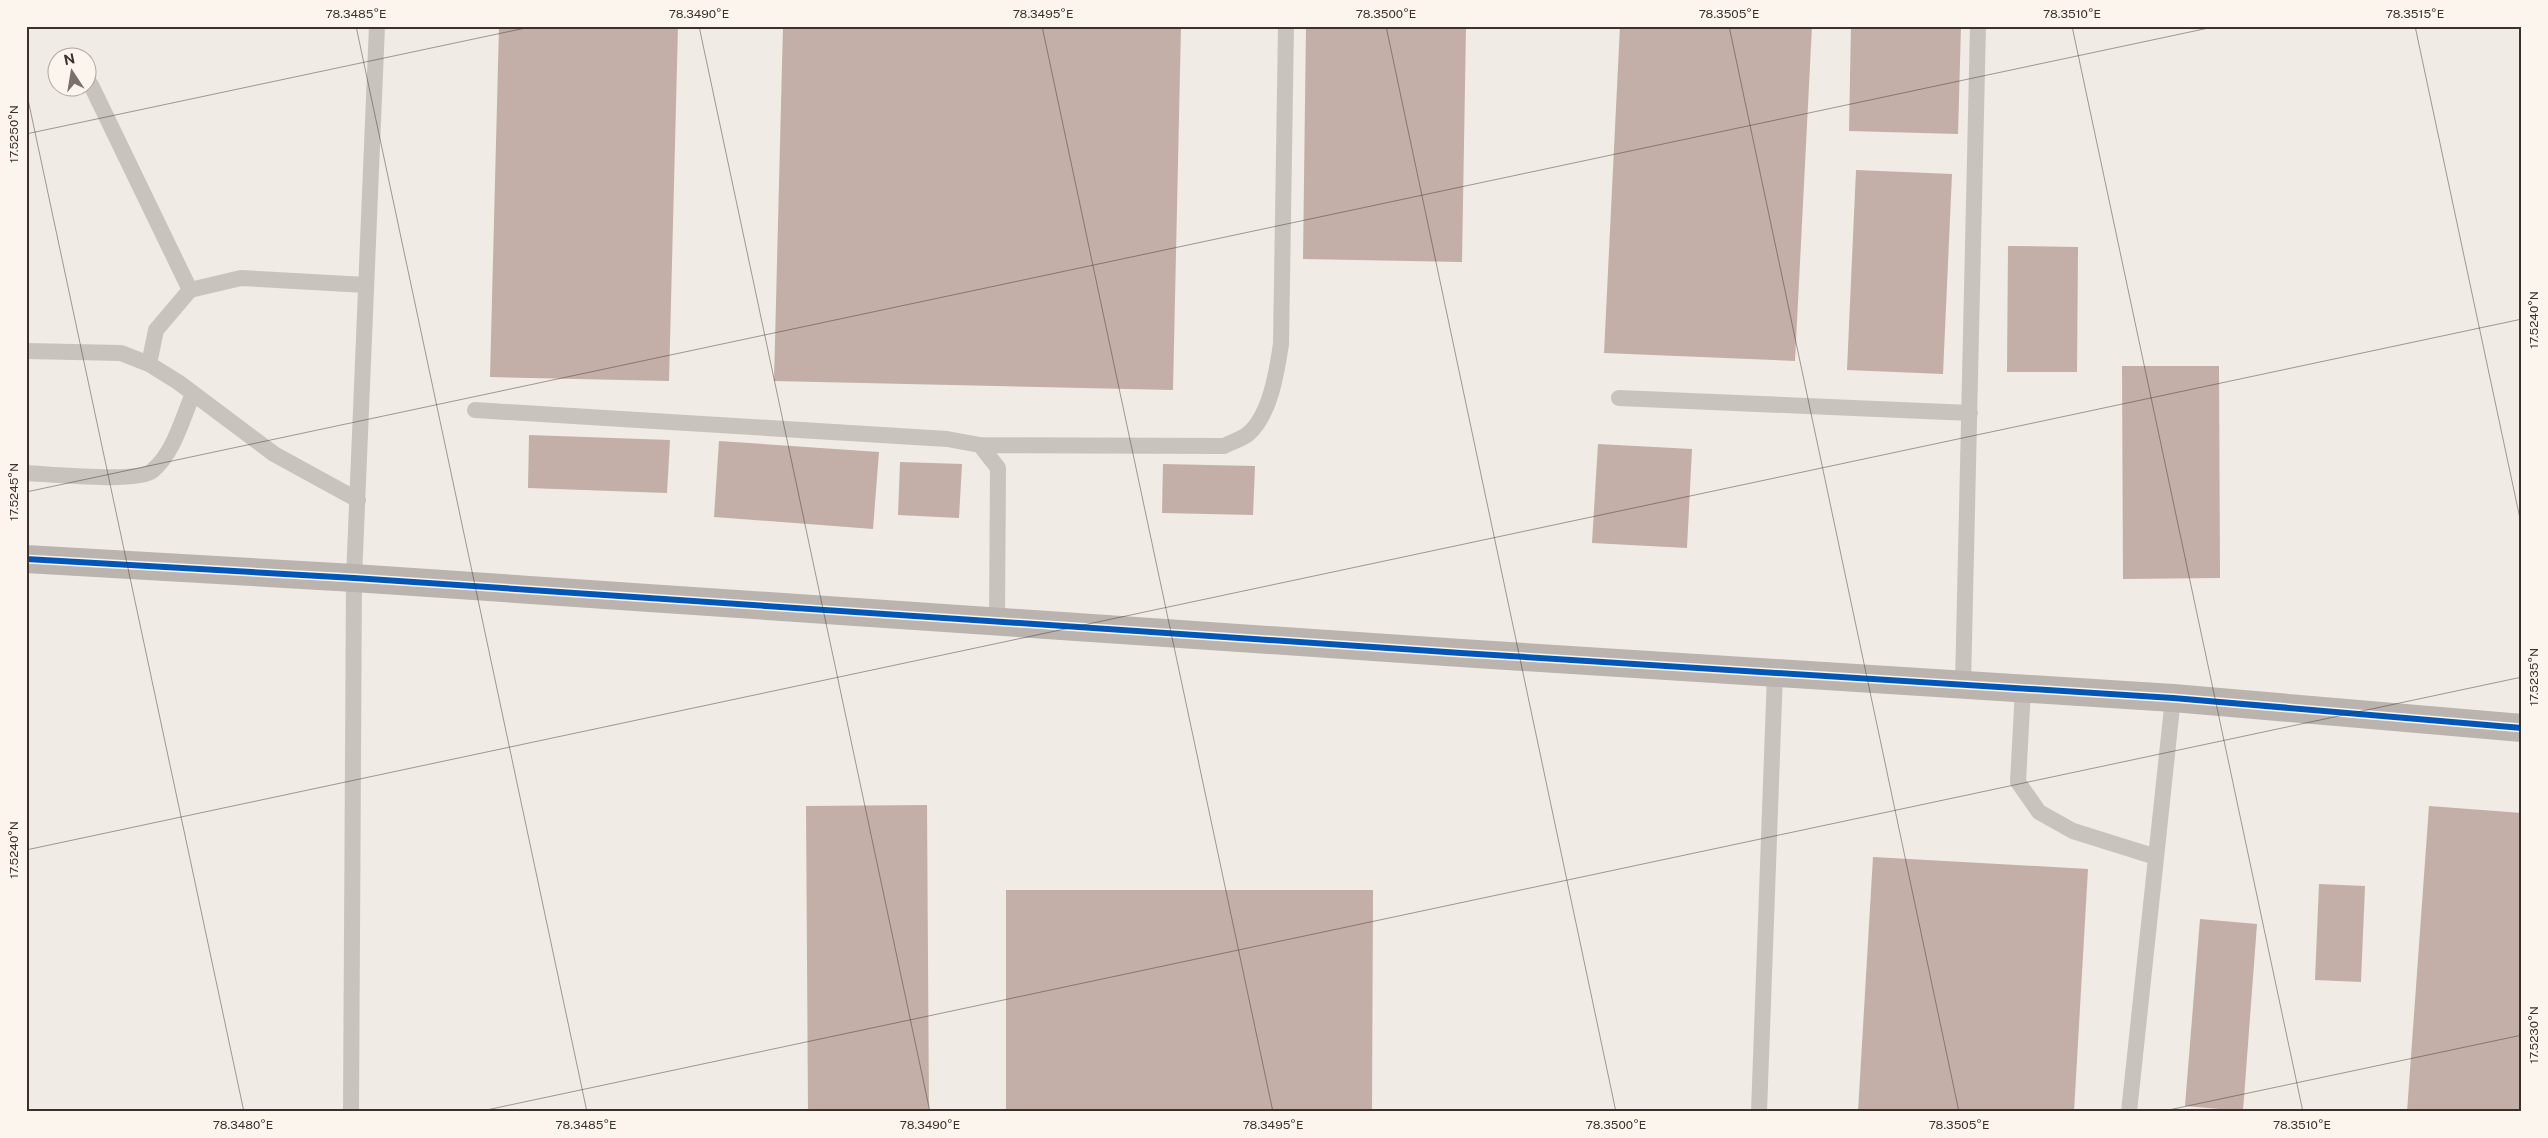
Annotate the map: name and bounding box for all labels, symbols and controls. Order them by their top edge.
text: 78.3485°E [326,7,386,21]
text: 78.3490°E [669,7,729,21]
text: 78.3495°E [1013,7,1073,21]
text: 78.3500°E [1356,7,1416,21]
text: 78.3505°E [1699,7,1759,21]
text: 78.3510°E [2043,7,2101,21]
text: 78.3515°E [2386,7,2444,21]
north arrow [48,48,98,98]
text: N [62,50,76,68]
text: 17.5250°N [7,105,21,163]
text: 17.5240°N [2527,291,2541,349]
text: 17.5245°N [7,463,21,521]
text: 17.5235°N [2527,648,2541,706]
text: 17.5240°N [7,821,21,879]
text: 17.5230°N [2527,1006,2541,1064]
text: 78.3480°E [213,1118,273,1132]
text: 78.3485°E [556,1118,616,1132]
text: 78.3490°E [900,1118,960,1132]
text: 78.3495°E [1243,1118,1303,1132]
text: 78.3500°E [1586,1118,1646,1132]
text: 78.3505°E [1929,1118,1989,1132]
text: 78.3510°E [2273,1118,2331,1132]

